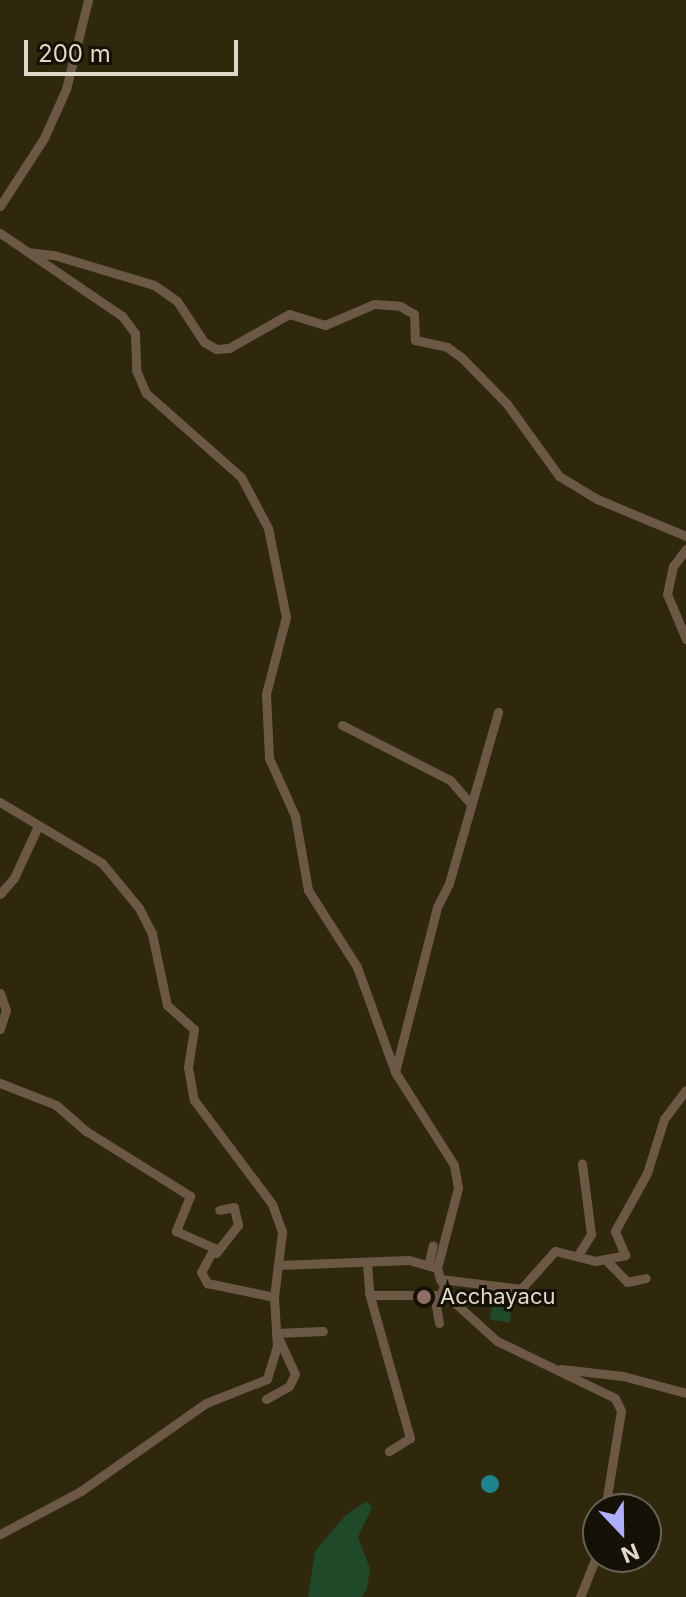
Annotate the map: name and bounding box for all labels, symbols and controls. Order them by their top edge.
scale bar [28,24,242,74]
text: 200 m [38,39,111,68]
place label: Acchayacu [440,1284,556,1310]
marker: Acchayacu [415,1288,433,1306]
north arrow [582,1493,662,1573]
text: N [618,1538,643,1569]

